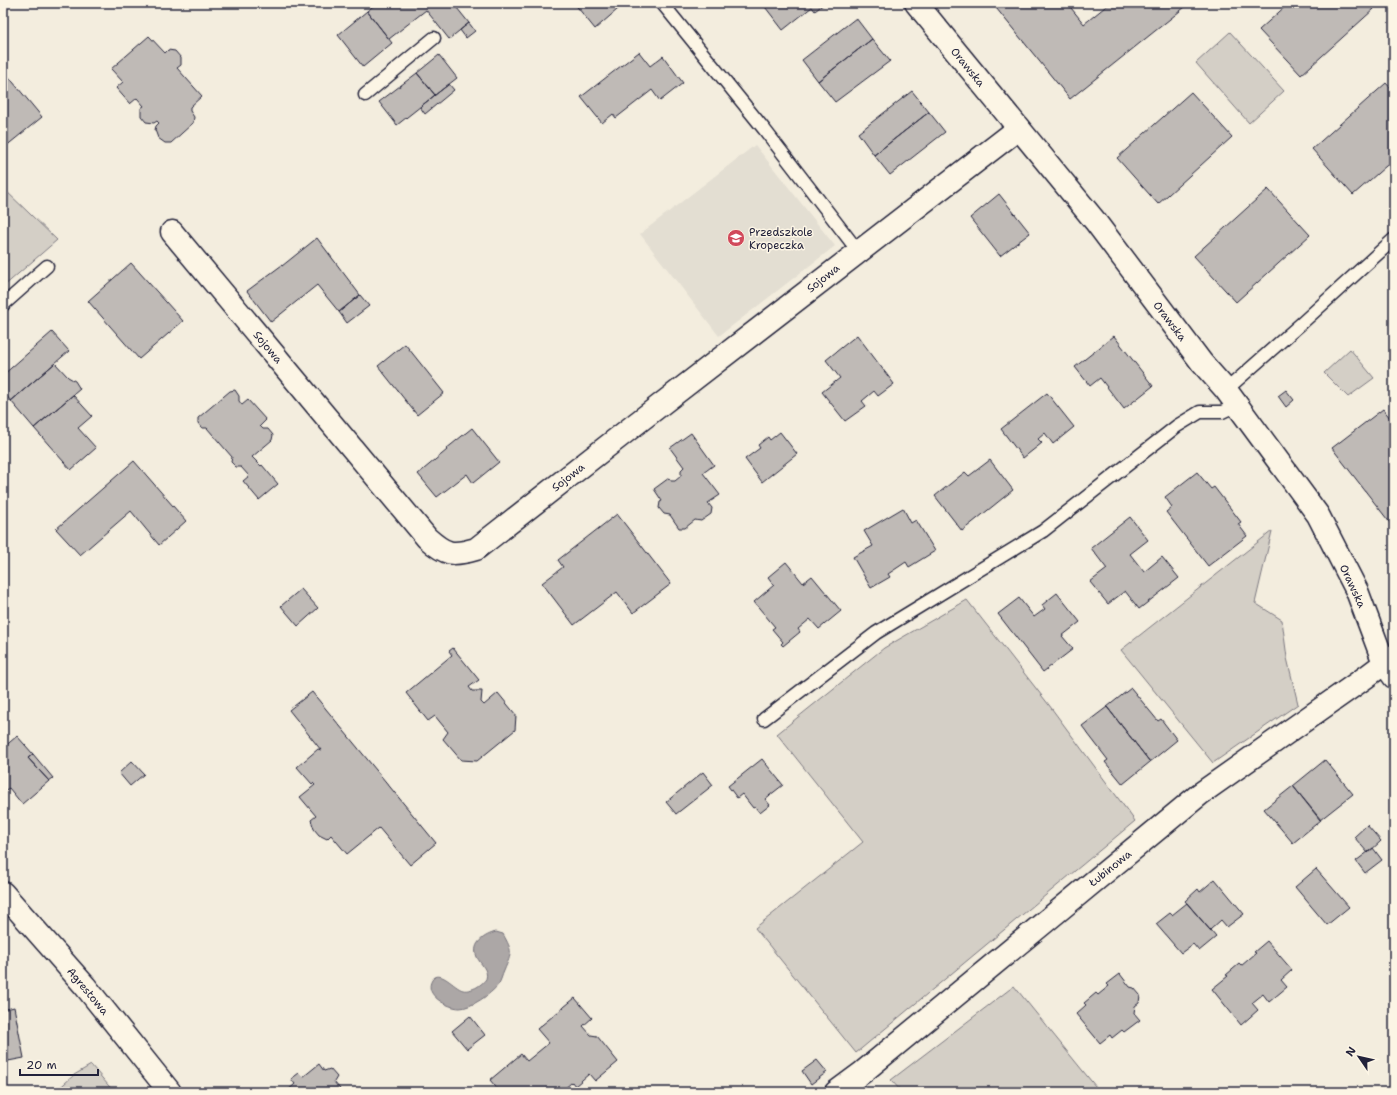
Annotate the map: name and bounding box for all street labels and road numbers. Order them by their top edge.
street label: Orawska [947,45,988,90]
street label: Sojowa [804,261,843,296]
street label: Orawska [1150,298,1190,344]
street label: Sojowa [250,328,286,367]
street label: Sojowa [549,460,588,495]
street label: Orawska [1336,562,1369,611]
street label: Łubinowa [1085,846,1135,891]
street label: Agrestowa [63,964,112,1018]

